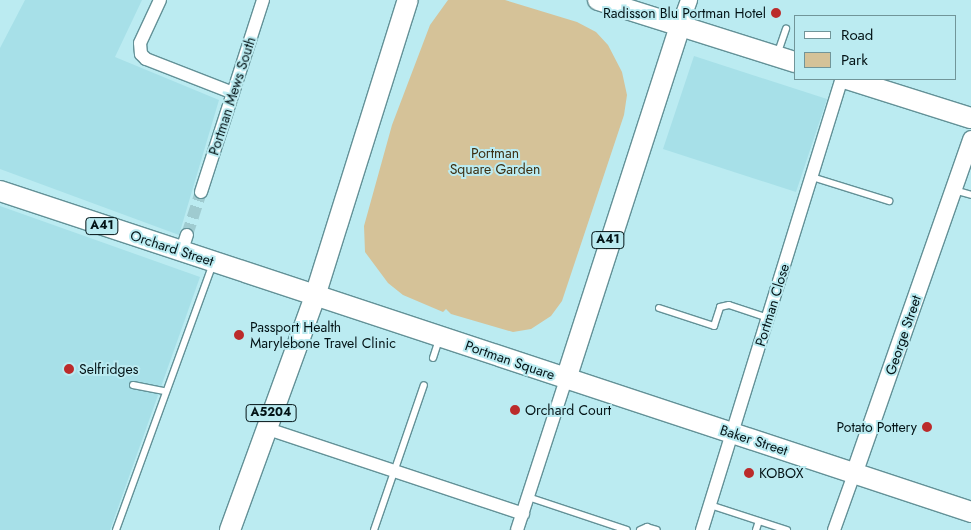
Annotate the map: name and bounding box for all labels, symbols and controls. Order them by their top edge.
place label: Radisson Blu Portman Hotel [603,5,766,21]
marker: Radisson Blu Portman Hotel [770,7,782,19]
legend [794,15,956,80]
text: Road [841,24,873,46]
street label: Portman Mews South [205,35,259,157]
text: Park [841,49,868,71]
park label: Portman Square Garden [450,145,540,178]
road number: A41 [84,217,120,236]
street label: Orchard Street [128,227,216,269]
road number: A41 [590,230,626,250]
street label: Portman Close [751,262,793,348]
street label: George Street [882,293,924,377]
place label: Passport Health Marylebone Travel Clinic [250,319,396,352]
marker: Passport Health Marylebone Travel Clinic [232,328,246,342]
street label: Portman Square [463,337,557,383]
place label: Selfridges [79,361,138,377]
marker: Selfridges [63,363,75,375]
place label: Orchard Court [525,402,611,418]
road number: A5204 [245,403,297,422]
marker: Orchard Court [509,404,521,416]
place label: Potato Pottery [837,419,917,435]
street label: Baker Street [718,421,790,459]
marker: Potato Pottery [921,421,933,433]
place label: KOBOX [759,465,803,481]
marker: KOBOX [743,467,755,479]

